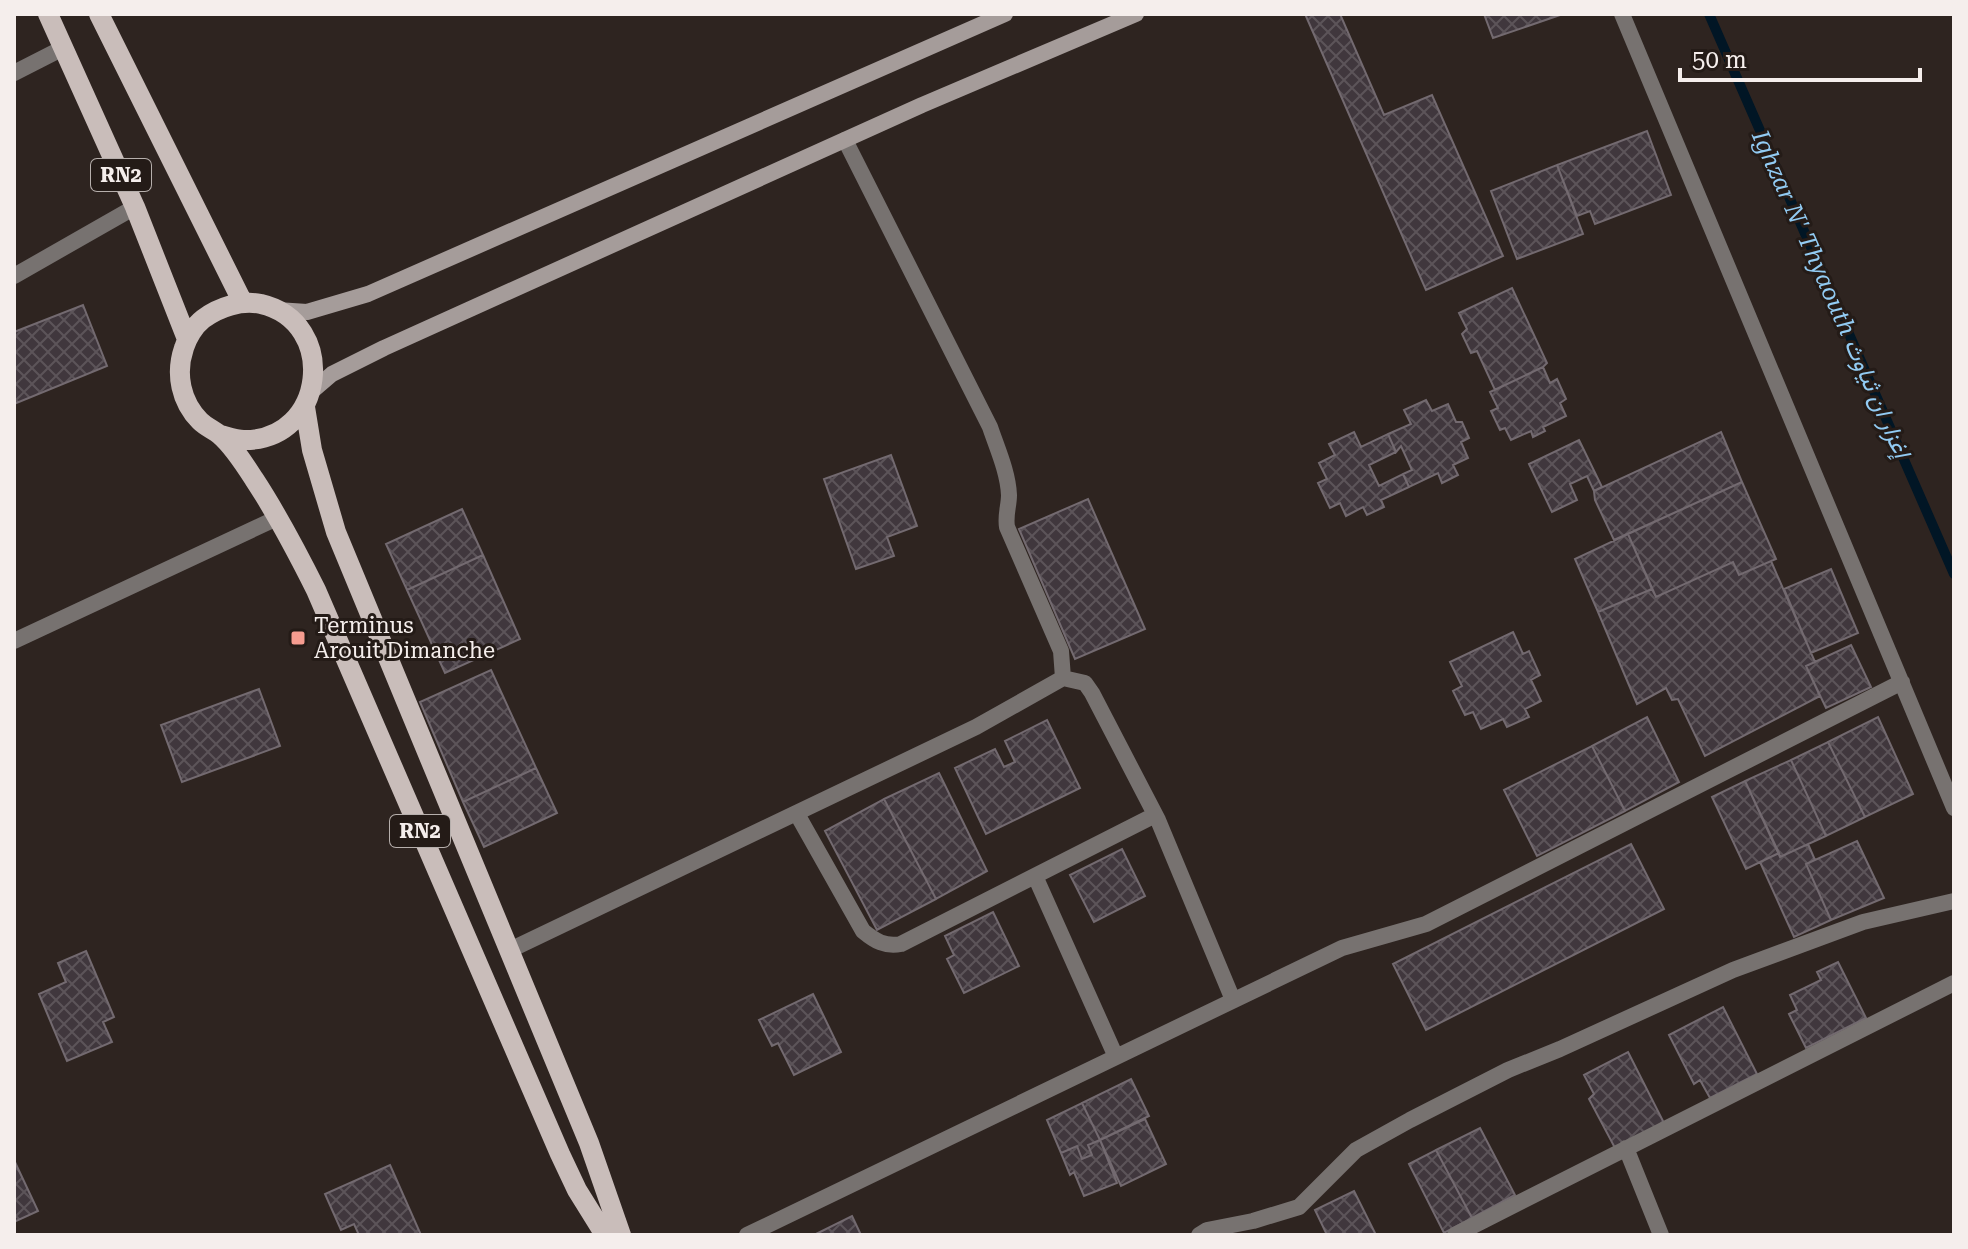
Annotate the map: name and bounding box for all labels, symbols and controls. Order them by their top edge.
scale bar [1680,32,1920,82]
text: 50 m [1692,46,1747,74]
water label: Ighzar N' Thyaouth إغزار ان ثياوث [1744,125,1917,465]
road number: RN2 [91,159,151,191]
place label: Terminus Arouit Dimanche [314,613,495,663]
marker: Terminus Arouit Dimanche [289,629,307,647]
road number: RN2 [390,815,450,847]

